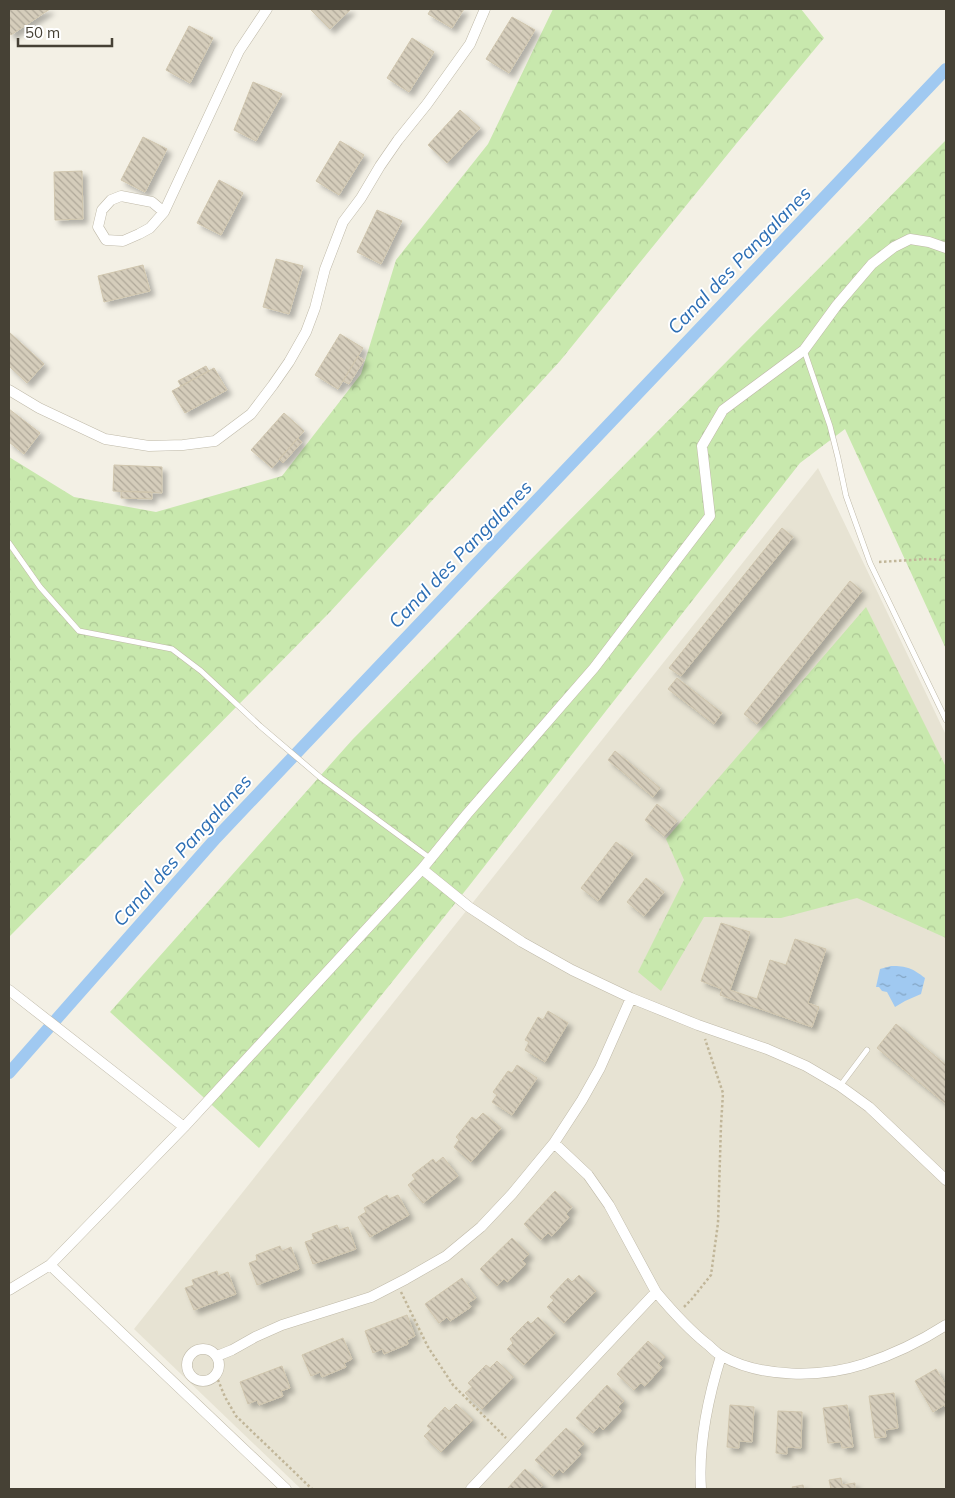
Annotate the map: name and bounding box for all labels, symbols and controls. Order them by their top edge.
scale bar [18,15,111,47]
text: 50 m [25,23,60,42]
water label: Canal des Pangalanes [662,181,816,339]
water label: Canal des Pangalanes [383,475,537,633]
water label: Canal des Pangalanes [107,769,257,931]

